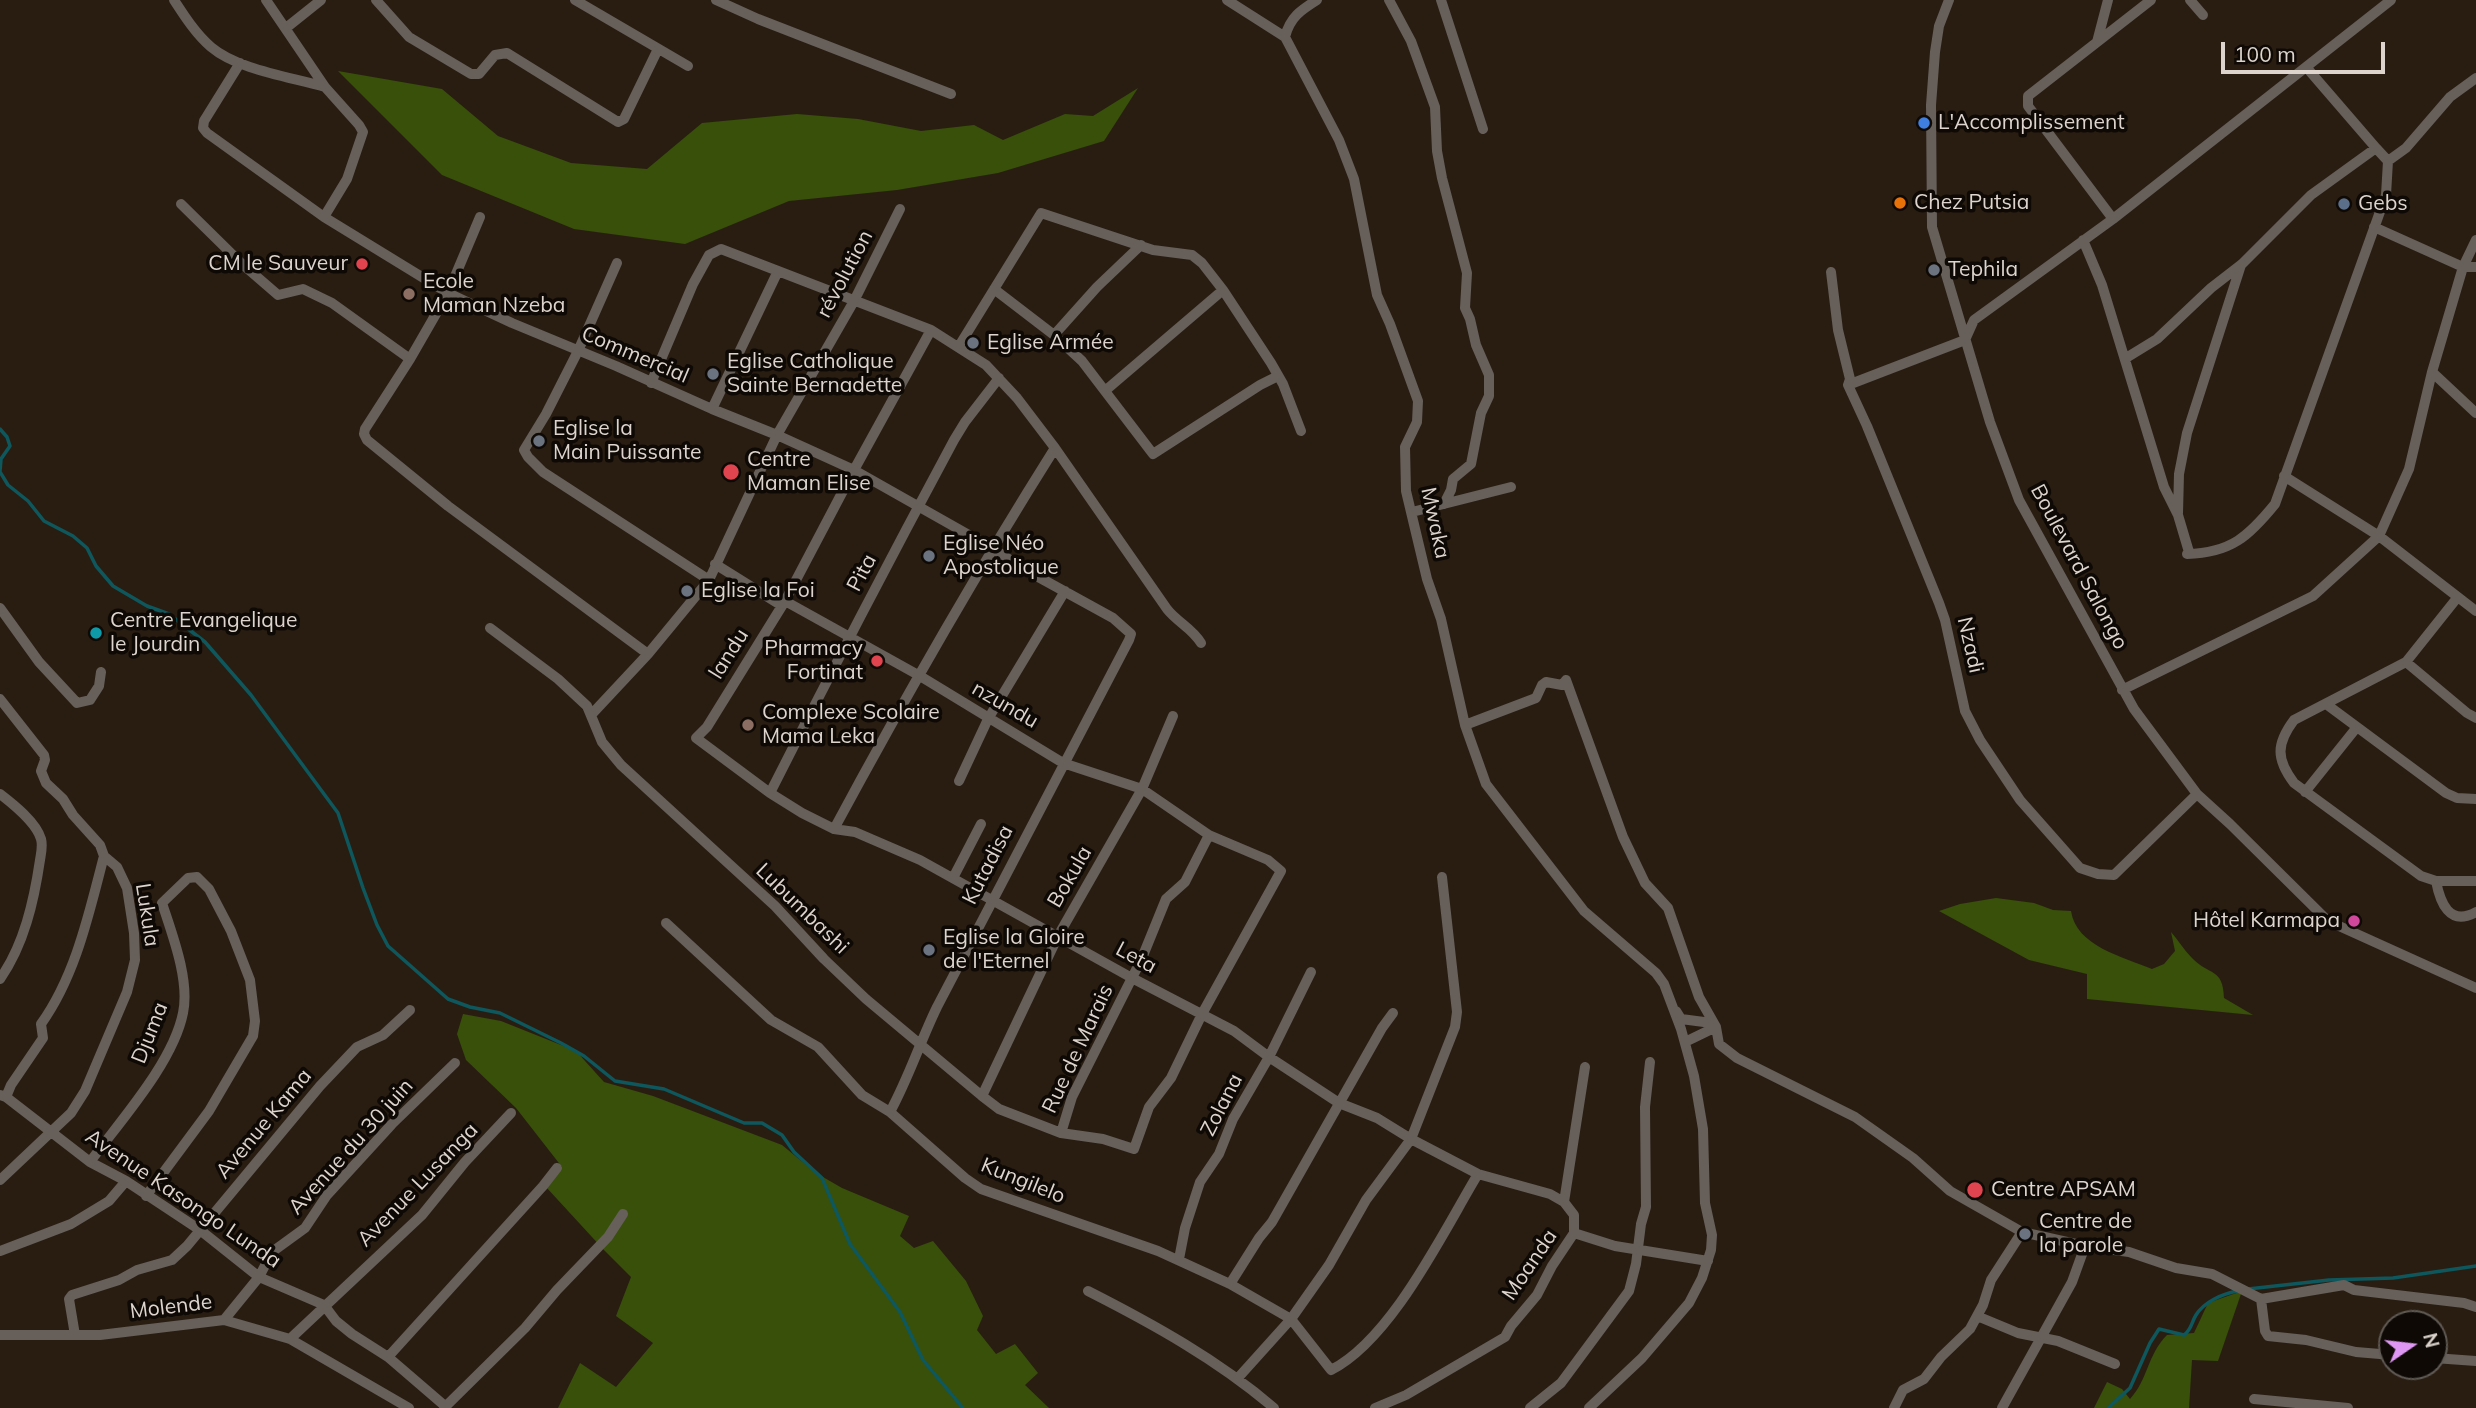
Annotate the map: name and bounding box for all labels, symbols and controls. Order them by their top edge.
scale bar [2224,28,2388,72]
text: 100 m [2234,41,2296,67]
place label: L'Accomplissement [1938,110,2125,136]
marker: L'Accomplissement [1916,115,1932,131]
place label: Chez Putsia [1914,190,2029,216]
place label: Gebs [2358,191,2408,217]
marker: Chez Putsia [1892,195,1908,211]
marker: Gebs [2336,196,2352,212]
street label: révolution [811,226,879,322]
place label: CM le Sauveur [208,251,348,277]
marker: CM le Sauveur [354,256,370,272]
place label: Tephila [1948,257,2018,283]
marker: Tephila [1926,262,1942,278]
place label: Ecole Maman Nzeba [423,269,565,319]
marker: Ecole Maman Nzeba [401,286,417,302]
street label: Commercial [577,321,693,389]
place label: Eglise Armée [987,330,1114,356]
marker: Eglise Armée [965,335,981,351]
place label: Eglise Catholique Sainte Bernadette [727,349,902,399]
marker: Eglise Catholique Sainte Bernadette [705,366,721,382]
place label: Eglise la Main Puissante [553,416,701,466]
marker: Eglise la Main Puissante [531,433,547,449]
place label: Centre Maman Elise [747,447,871,497]
marker: Centre Maman Elise [721,462,741,482]
street label: Boulevard Salongo [2025,480,2133,654]
street label: Mwaka [1415,485,1455,561]
place label: Eglise Néo Apostolique [943,531,1059,581]
marker: Eglise Néo Apostolique [921,548,937,564]
street label: Pita [842,550,882,596]
place label: Eglise la Foi [701,578,815,604]
marker: Eglise la Foi [679,583,695,599]
place label: Centre Evangelique le Jourdin [110,608,297,658]
street label: Nzadi [1951,615,1989,675]
street label: landu [704,624,754,684]
marker: Centre Evangelique le Jourdin [88,625,104,641]
place label: Pharmacy Fortinat [764,636,863,686]
marker: Pharmacy Fortinat [869,653,885,669]
street label: nzundu [967,676,1043,734]
place label: Complexe Scolaire Mama Leka [762,700,940,750]
marker: Complexe Scolaire Mama Leka [740,717,756,733]
street label: Kutadisa [957,821,1019,909]
street label: Bokula [1042,842,1098,912]
street label: Lubumbashi [750,858,854,960]
street label: Lukula [130,881,164,949]
place label: Hôtel Karmapa [2193,908,2340,934]
marker: Hôtel Karmapa [2346,913,2362,929]
place label: Eglise la Gloire de l'Eternel [943,925,1085,975]
street label: Leta [1111,937,1161,979]
marker: Eglise la Gloire de l'Eternel [921,942,937,958]
street label: Rue de Marais [1037,981,1119,1117]
street label: Djuma [126,999,174,1067]
street label: Avenue Kama [211,1064,317,1184]
street label: Zolana [1196,1070,1248,1140]
street label: Avenue du 30 juin [283,1074,419,1220]
street label: Avenue Lusanga [352,1118,484,1252]
street label: Avenue Kasongo Lunda [81,1124,285,1274]
street label: Kungilelo [977,1153,1069,1209]
place label: Centre APSAM [1991,1177,2136,1203]
marker: Centre APSAM [1965,1180,1985,1200]
place label: Centre de la parole [2039,1209,2132,1259]
street label: Moanda [1497,1225,1563,1305]
marker: Centre de la parole [2017,1226,2033,1242]
street label: Molende [128,1289,214,1325]
north arrow [2378,1310,2448,1380]
text: N [2418,1331,2445,1350]

